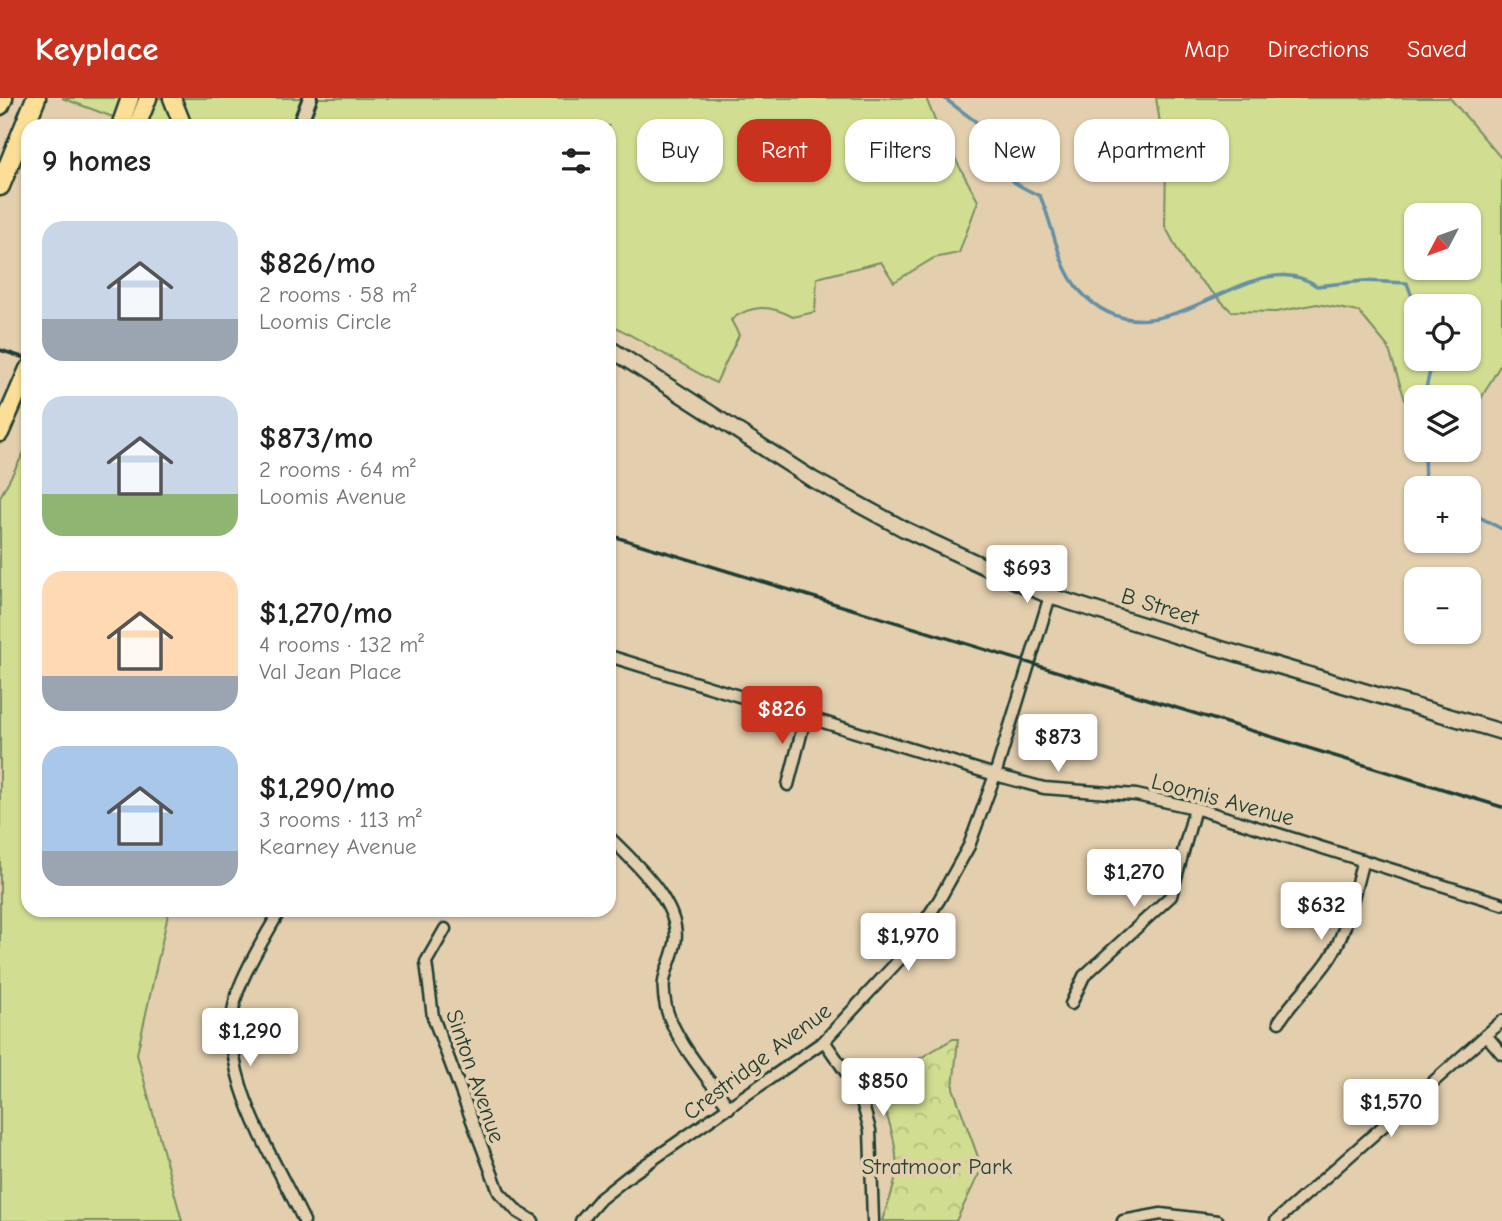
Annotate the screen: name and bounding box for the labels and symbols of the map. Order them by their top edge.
north arrow [1404,203,1480,280]
pin: $693 [986,546,1068,605]
street label: B Street [1118,582,1203,631]
pin: $826 [741,686,823,746]
pin: $873 [1017,714,1099,774]
street label: Loomis Avenue [1148,767,1297,832]
pin: $1,270 [1077,850,1191,909]
pin: $632 [1280,882,1362,942]
pin: $1,970 [851,914,965,973]
street label: Crestridge Avenue [678,997,837,1126]
street label: Sinton Avenue [440,1006,511,1146]
pin: $1,290 [193,1009,307,1068]
pin: $850 [842,1058,924,1118]
pin: $1,570 [1334,1080,1448,1139]
park label: Stratmoor Park [862,1153,1012,1180]

